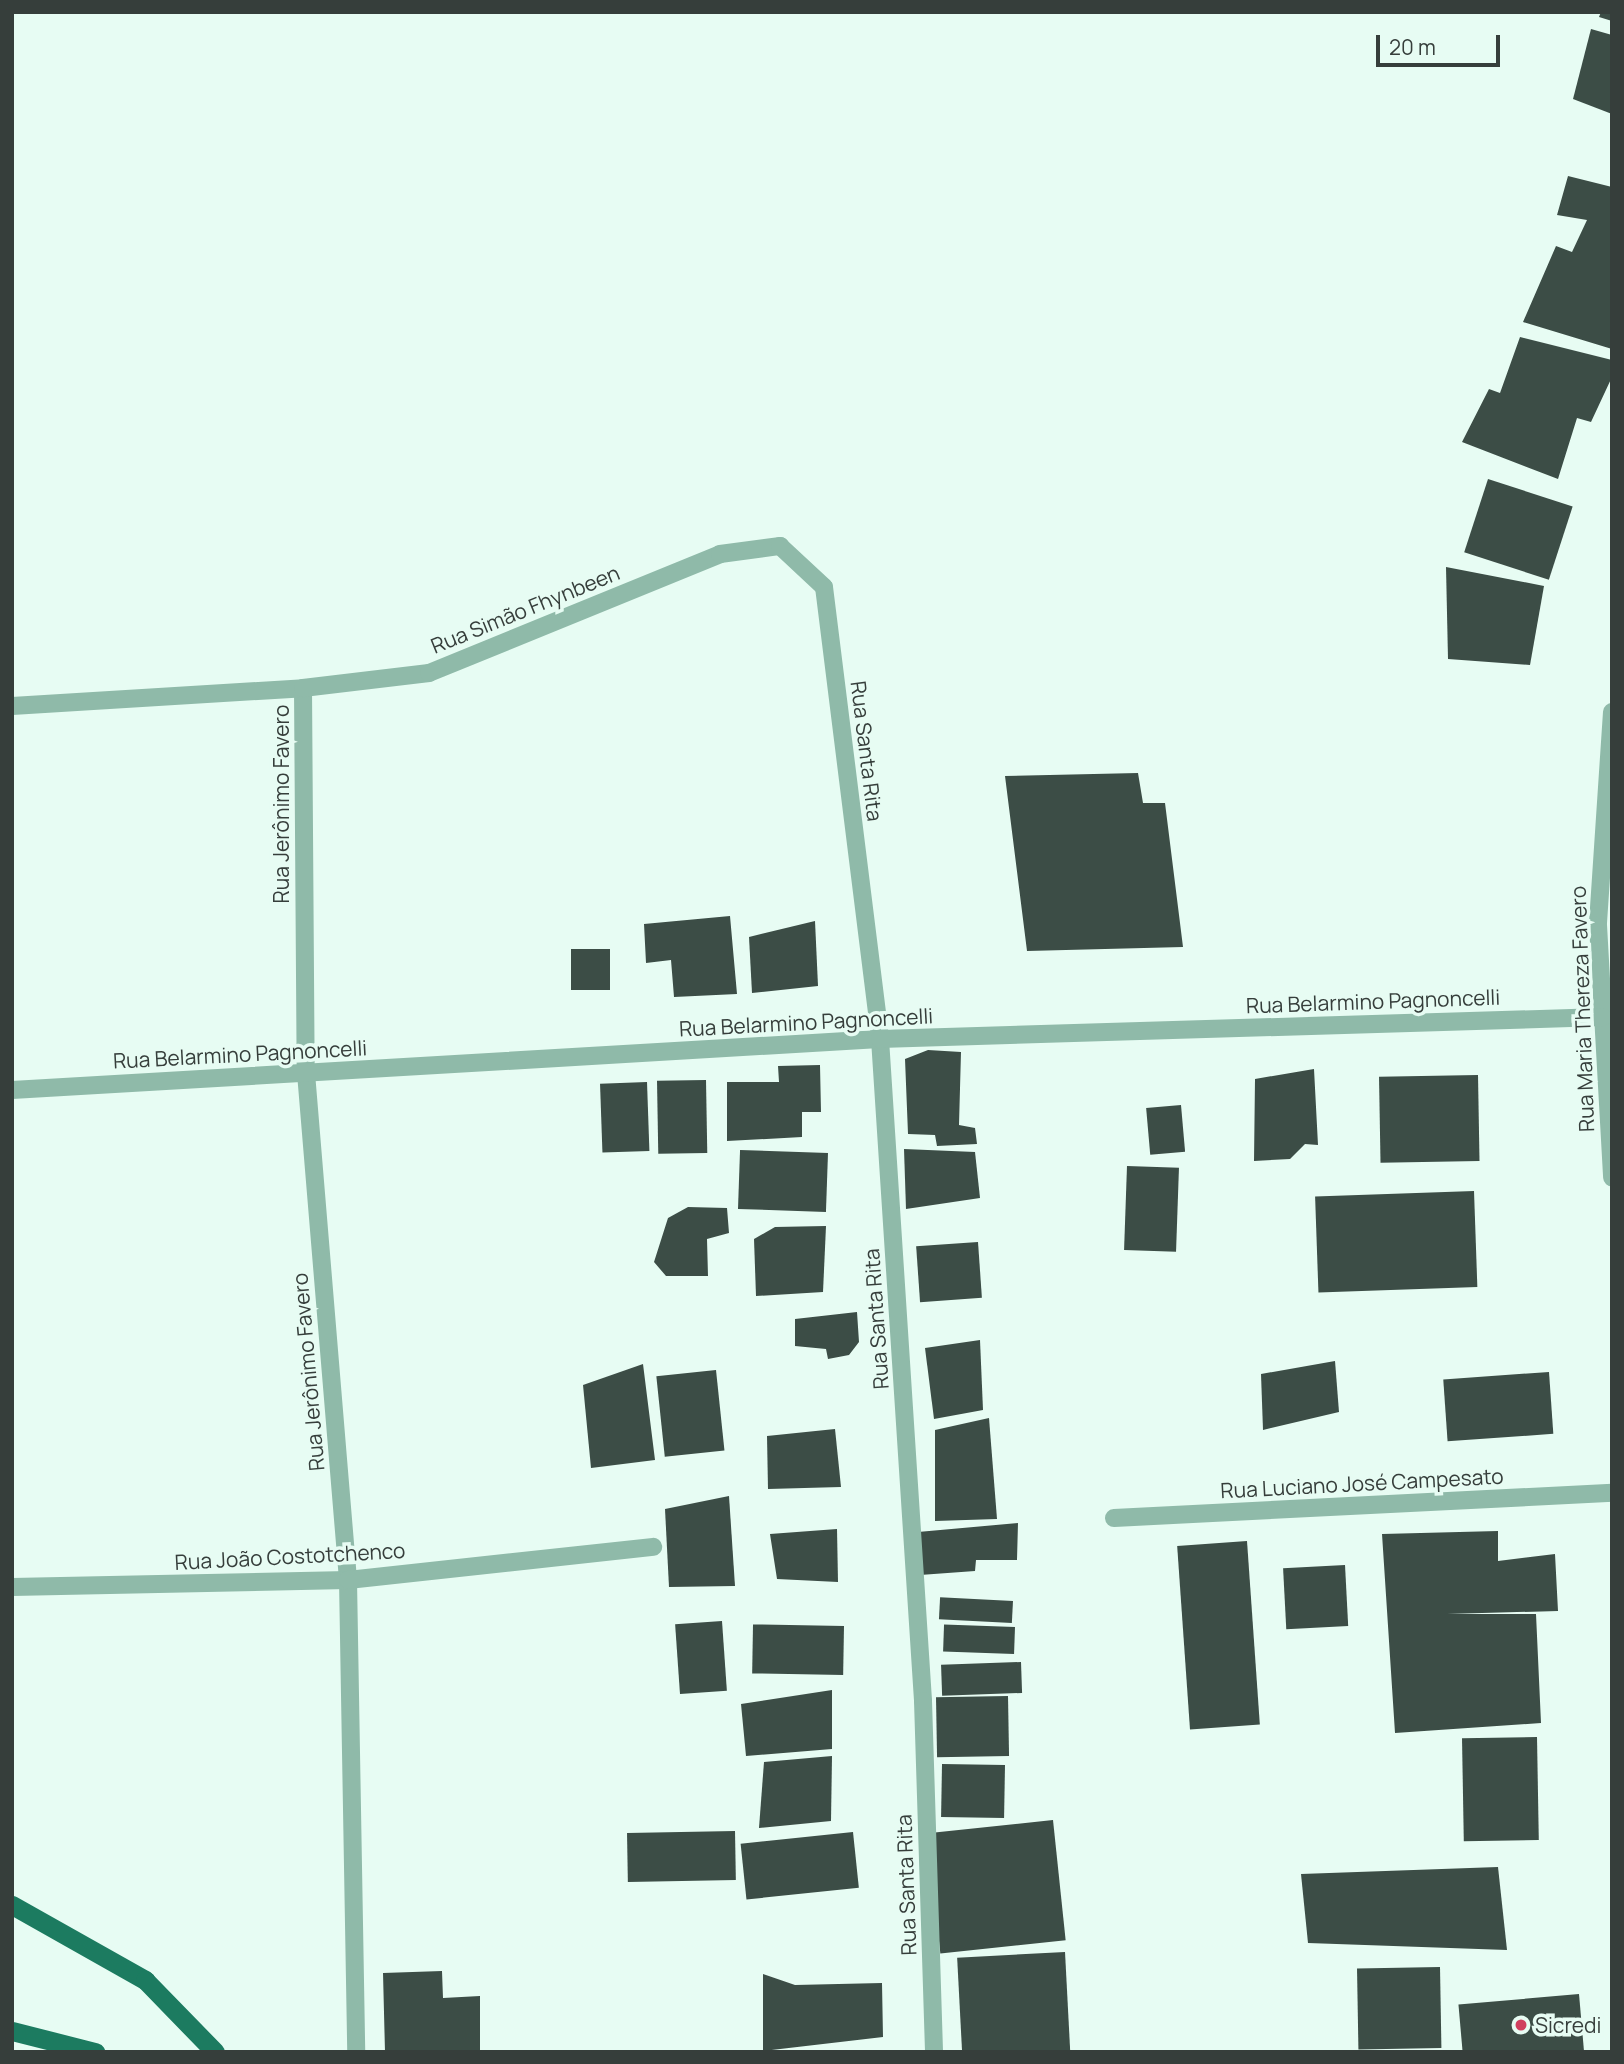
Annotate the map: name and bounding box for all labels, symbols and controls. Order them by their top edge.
scale bar [1379,21,1503,65]
text: 20 m [1389,33,1436,61]
street label: Rua Simão Fhynbeen [427,560,623,658]
street label: Rua Santa Rita [846,679,888,823]
street label: Rua Jerônimo Favero [268,705,294,903]
street label: Rua Maria Thereza Favero [1565,886,1599,1132]
street label: Rua Belarmino Pagnoncelli [1245,984,1501,1018]
street label: Rua Belarmino Pagnoncelli [678,1003,934,1041]
street label: Rua Belarmino Pagnoncelli [112,1035,368,1073]
street label: Rua Santa Rita [859,1248,893,1390]
street label: Rua Jerônimo Favero [287,1272,329,1472]
street label: Rua Luciano José Campesato [1220,1463,1504,1503]
street label: Rua João Costotchenco [174,1537,406,1575]
street label: Rua Santa Rita [891,1814,921,1956]
place label: Sicredi [1535,2012,1601,2038]
marker: Sicredi [1513,2017,1529,2033]

